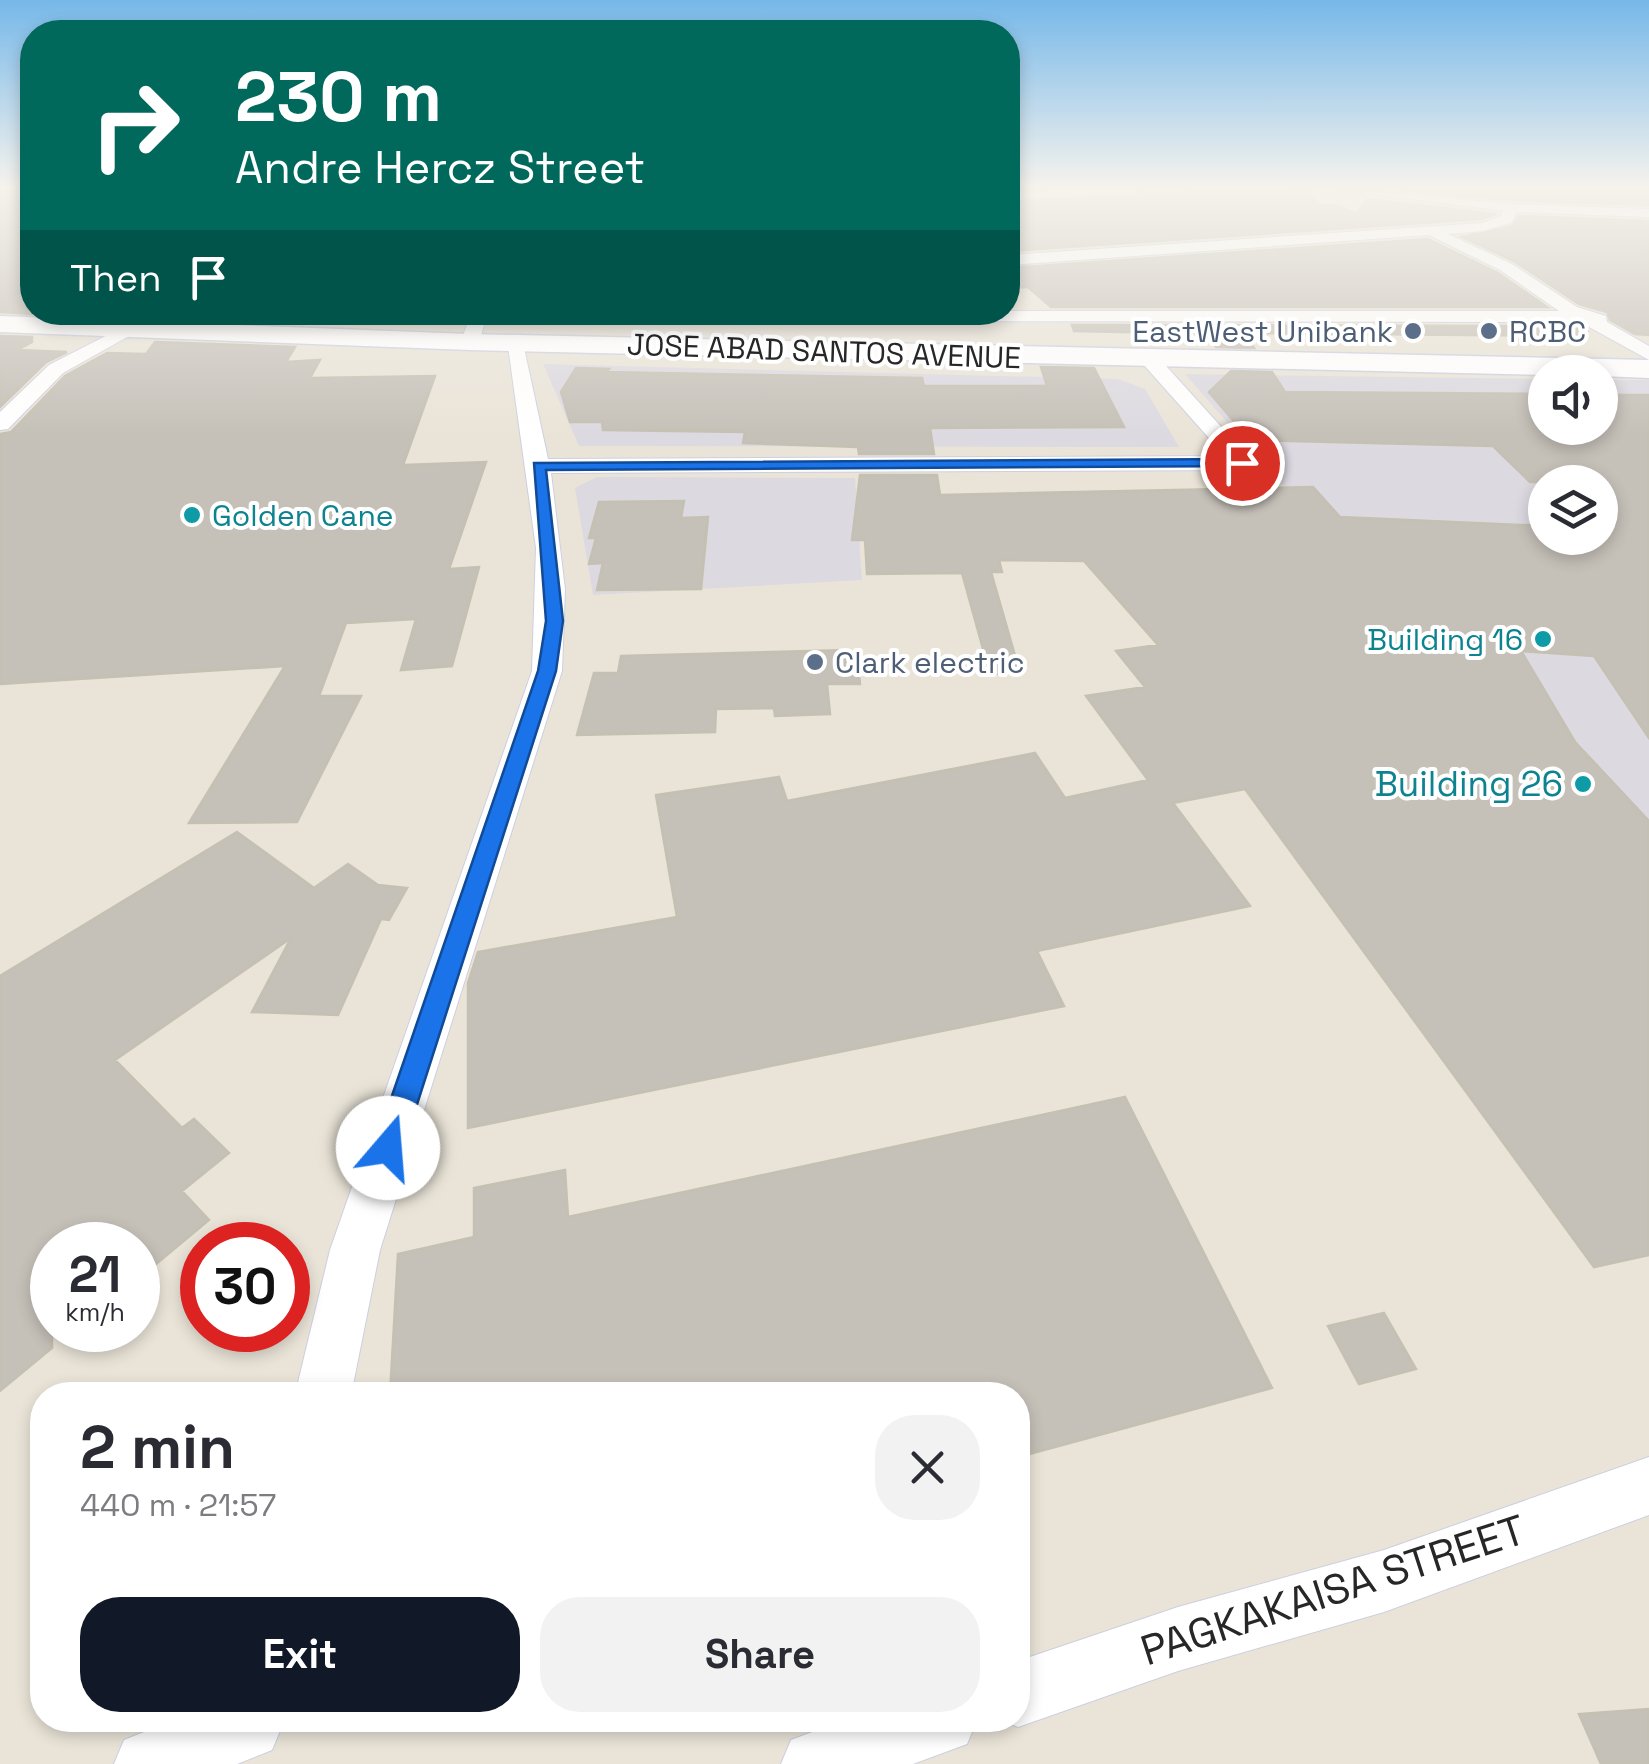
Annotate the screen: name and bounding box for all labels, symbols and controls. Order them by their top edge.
text: 230 m [235,52,442,141]
icon: right [70,60,200,190]
text: Andre Hercz Street [235,139,645,196]
icon: arrive [181,250,236,305]
text: Then [70,254,161,302]
place label: EastWest Unibank [1132,312,1393,351]
place label: RCBC [1509,312,1586,351]
marker: EastWest Unibank [1402,320,1424,342]
marker: RCBC [1478,320,1500,342]
street label: JOSE ABAD SANTOS AVENUE [626,325,1022,377]
map controls [1528,355,1618,555]
button: sound [1528,355,1618,445]
pin [1200,421,1285,506]
icon: arrive [1215,436,1270,491]
button: layers [1528,465,1618,555]
place label: Golden Cane [212,496,394,535]
marker: Golden Cane [181,504,203,526]
place label: Building 16 [1367,620,1523,659]
marker: Building 16 [1532,628,1554,650]
place label: Clark electric [835,643,1025,682]
marker: Clark electric [804,651,826,673]
place label: Building 26 [1375,762,1563,806]
marker: Building 26 [1572,773,1594,795]
position arrow [336,1096,440,1200]
speed limit sign: 30 [180,1222,310,1352]
text: 21 [69,1243,121,1307]
text: km/h [65,1296,125,1328]
text: 2 min [80,1409,235,1486]
button: close [875,1415,980,1520]
text: 440 m · 21:57 [80,1485,276,1525]
street label: PAGKAKAISA STREET [1134,1503,1532,1677]
button: Exit [80,1597,520,1712]
button: Share [540,1597,980,1712]

